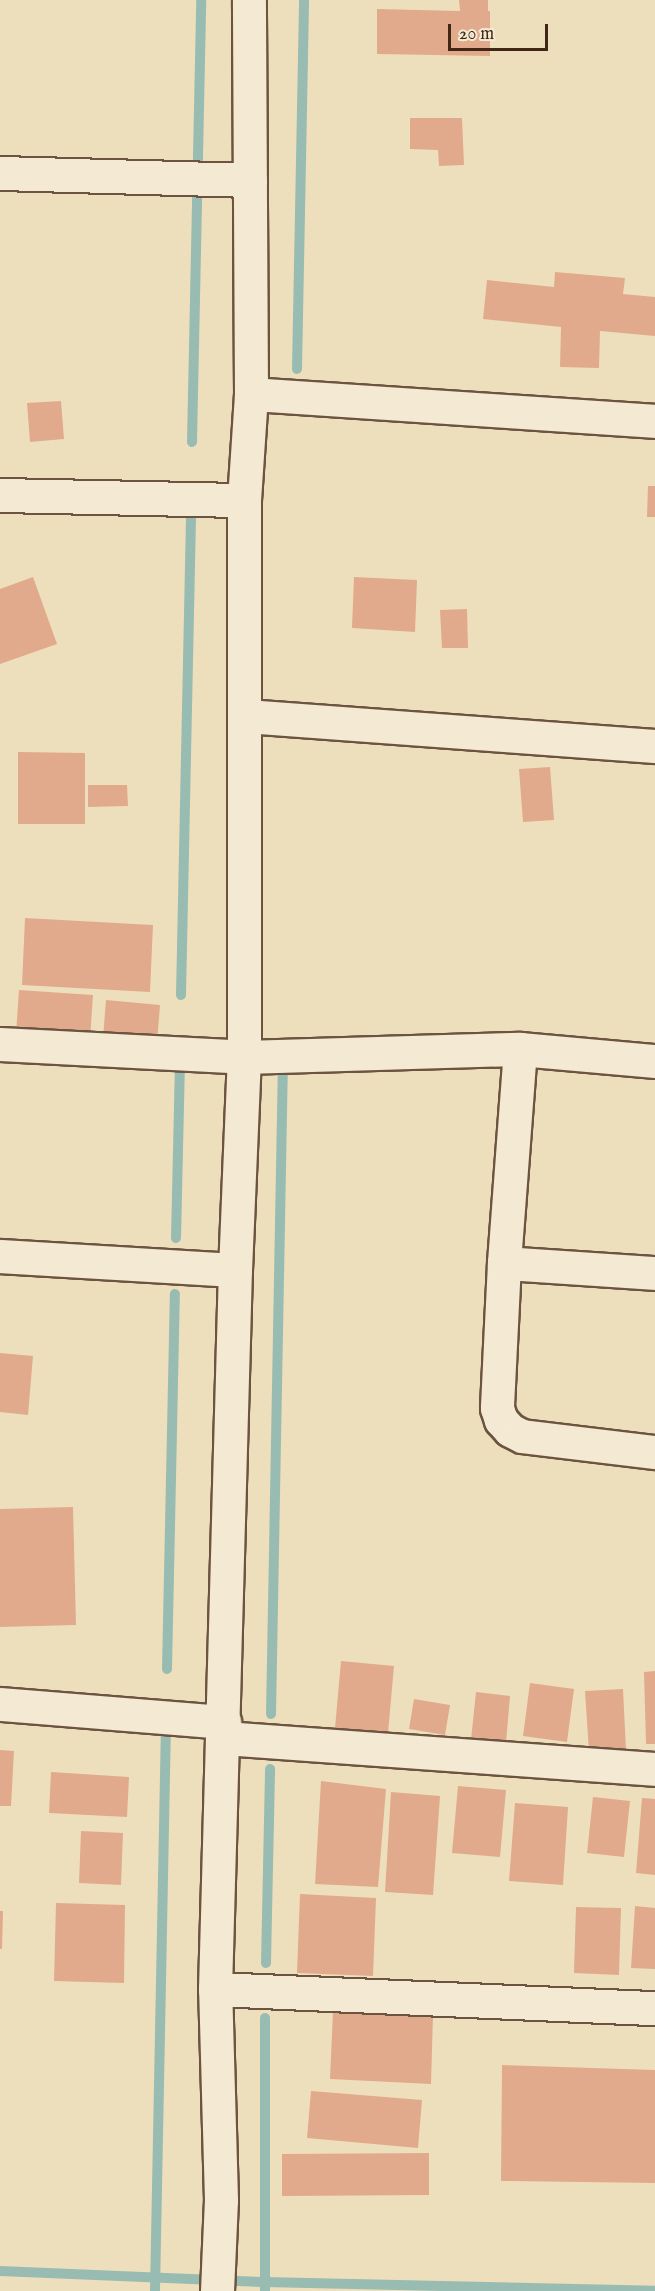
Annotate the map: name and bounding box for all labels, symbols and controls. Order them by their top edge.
scale bar [451,12,552,50]
text: 20 m [459,23,494,46]

